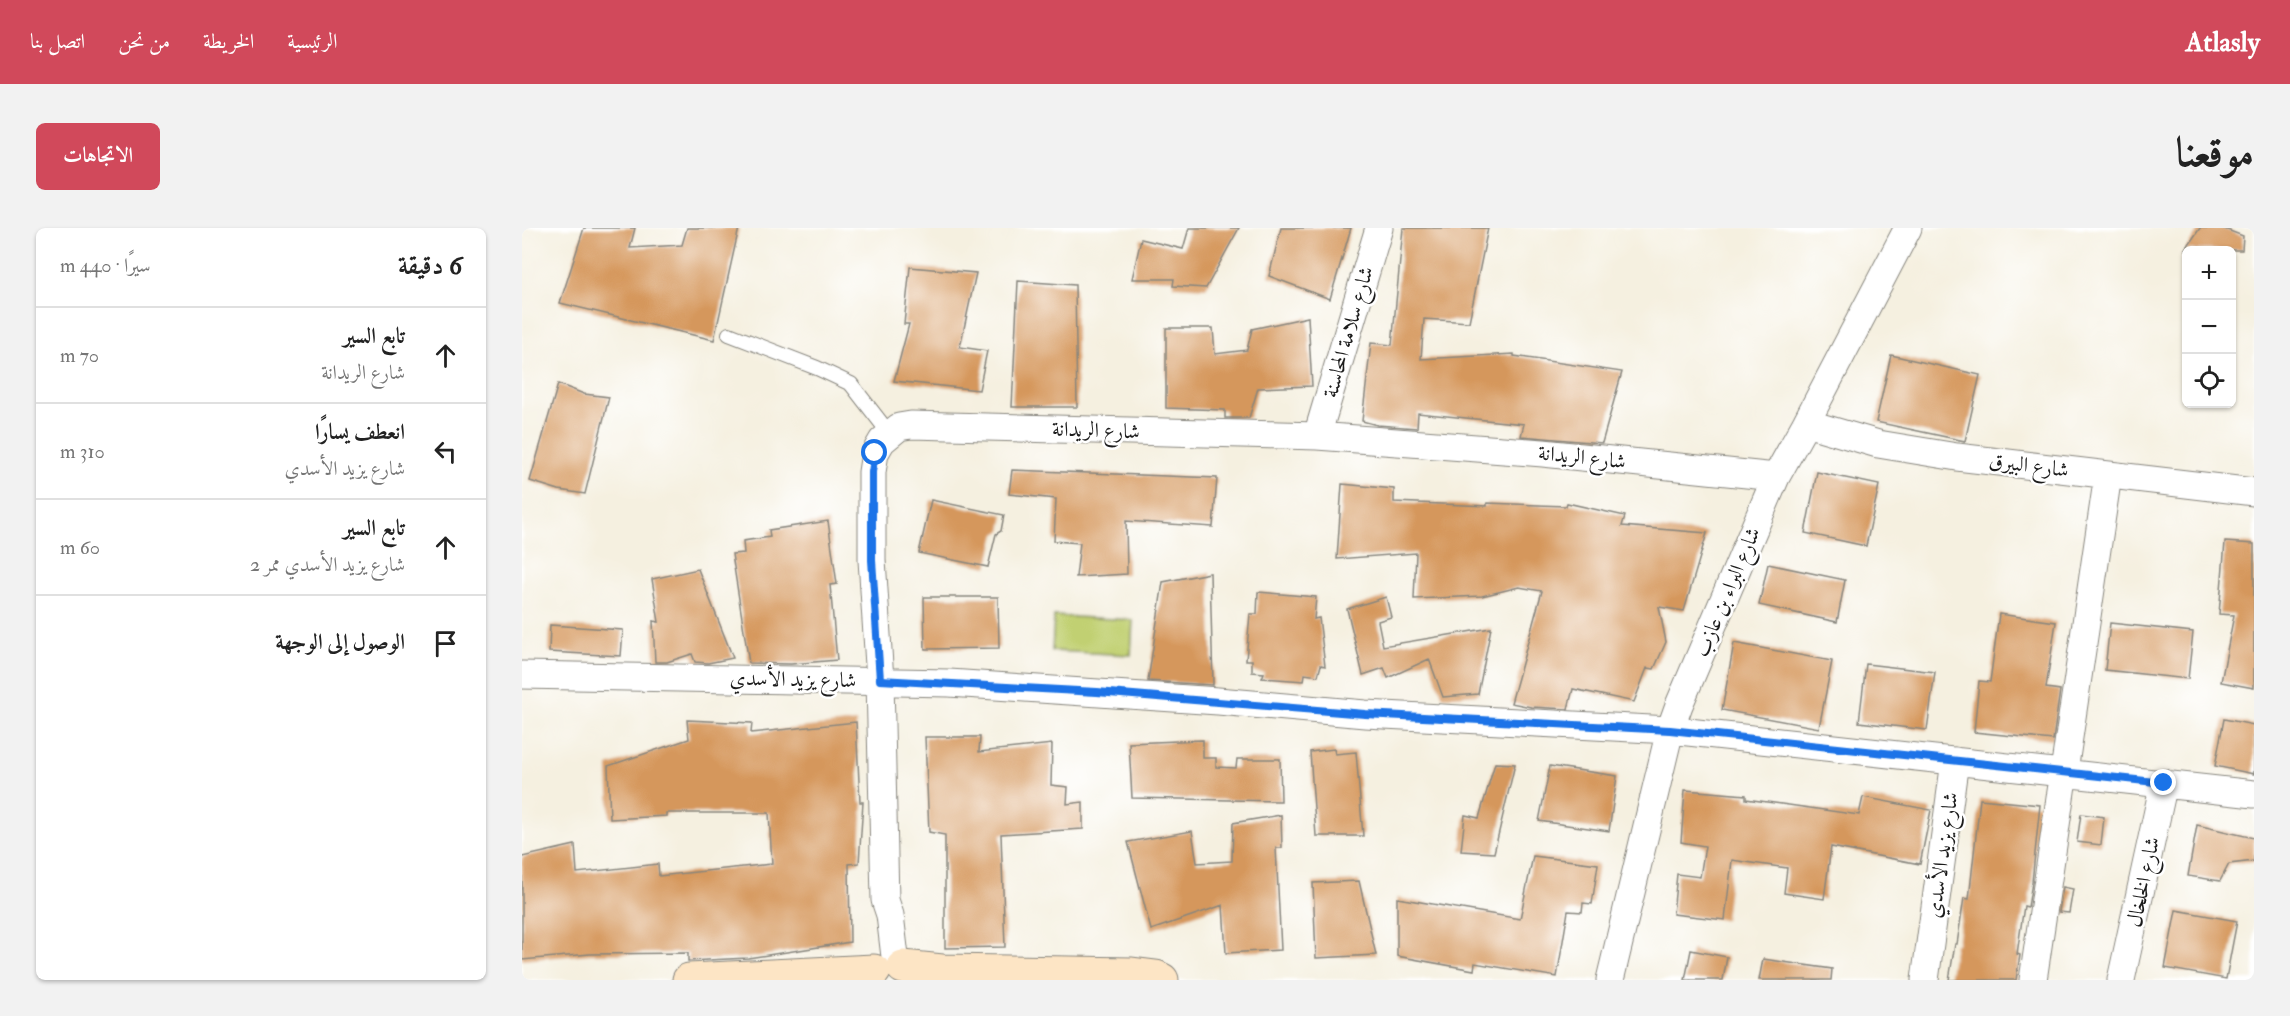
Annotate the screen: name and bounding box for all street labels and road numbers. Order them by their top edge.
street label: شارع سلامة المحاسنة [1317,263,1384,402]
street label: شارع الريدانة [1051,415,1140,450]
street label: شارع الريدانة [1536,439,1627,480]
street label: شارع البيرق [1987,447,2070,488]
street label: شارع البراء بن عازب [1688,523,1771,663]
street label: شارع يزيد الأسدي [729,663,857,698]
street label: شارع يزيد الأسدي [1918,790,1969,920]
street label: شارع الخلخال [2121,835,2170,931]

